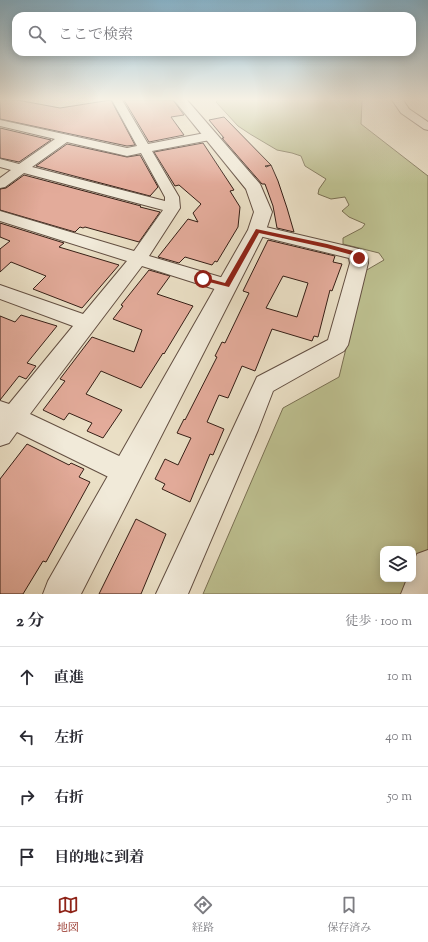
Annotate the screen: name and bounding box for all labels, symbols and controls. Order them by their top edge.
search box [12,12,416,56]
icon: search [26,23,48,45]
text: ここで検索 [58,25,133,46]
route end [350,249,368,267]
route start [194,270,212,288]
map controls [380,546,416,582]
button: layers [380,546,416,582]
text: 2 分 [16,610,45,634]
text: 徒歩 · 100 m [346,613,412,631]
icon: ahead [16,666,38,688]
text: 直進 [54,668,84,689]
text: 10 m [387,668,412,686]
icon: left [16,726,38,748]
text: 左折 [54,728,84,749]
text: 40 m [385,728,412,746]
icon: right [16,786,38,808]
text: 右折 [54,788,84,809]
text: 50 m [387,788,412,806]
icon: arrive [16,846,38,868]
text: 目的地に到着 [54,848,144,869]
tab: 地図 [57,894,79,936]
tab: 経路 [192,894,214,936]
tab: 保存済み [327,894,371,936]

